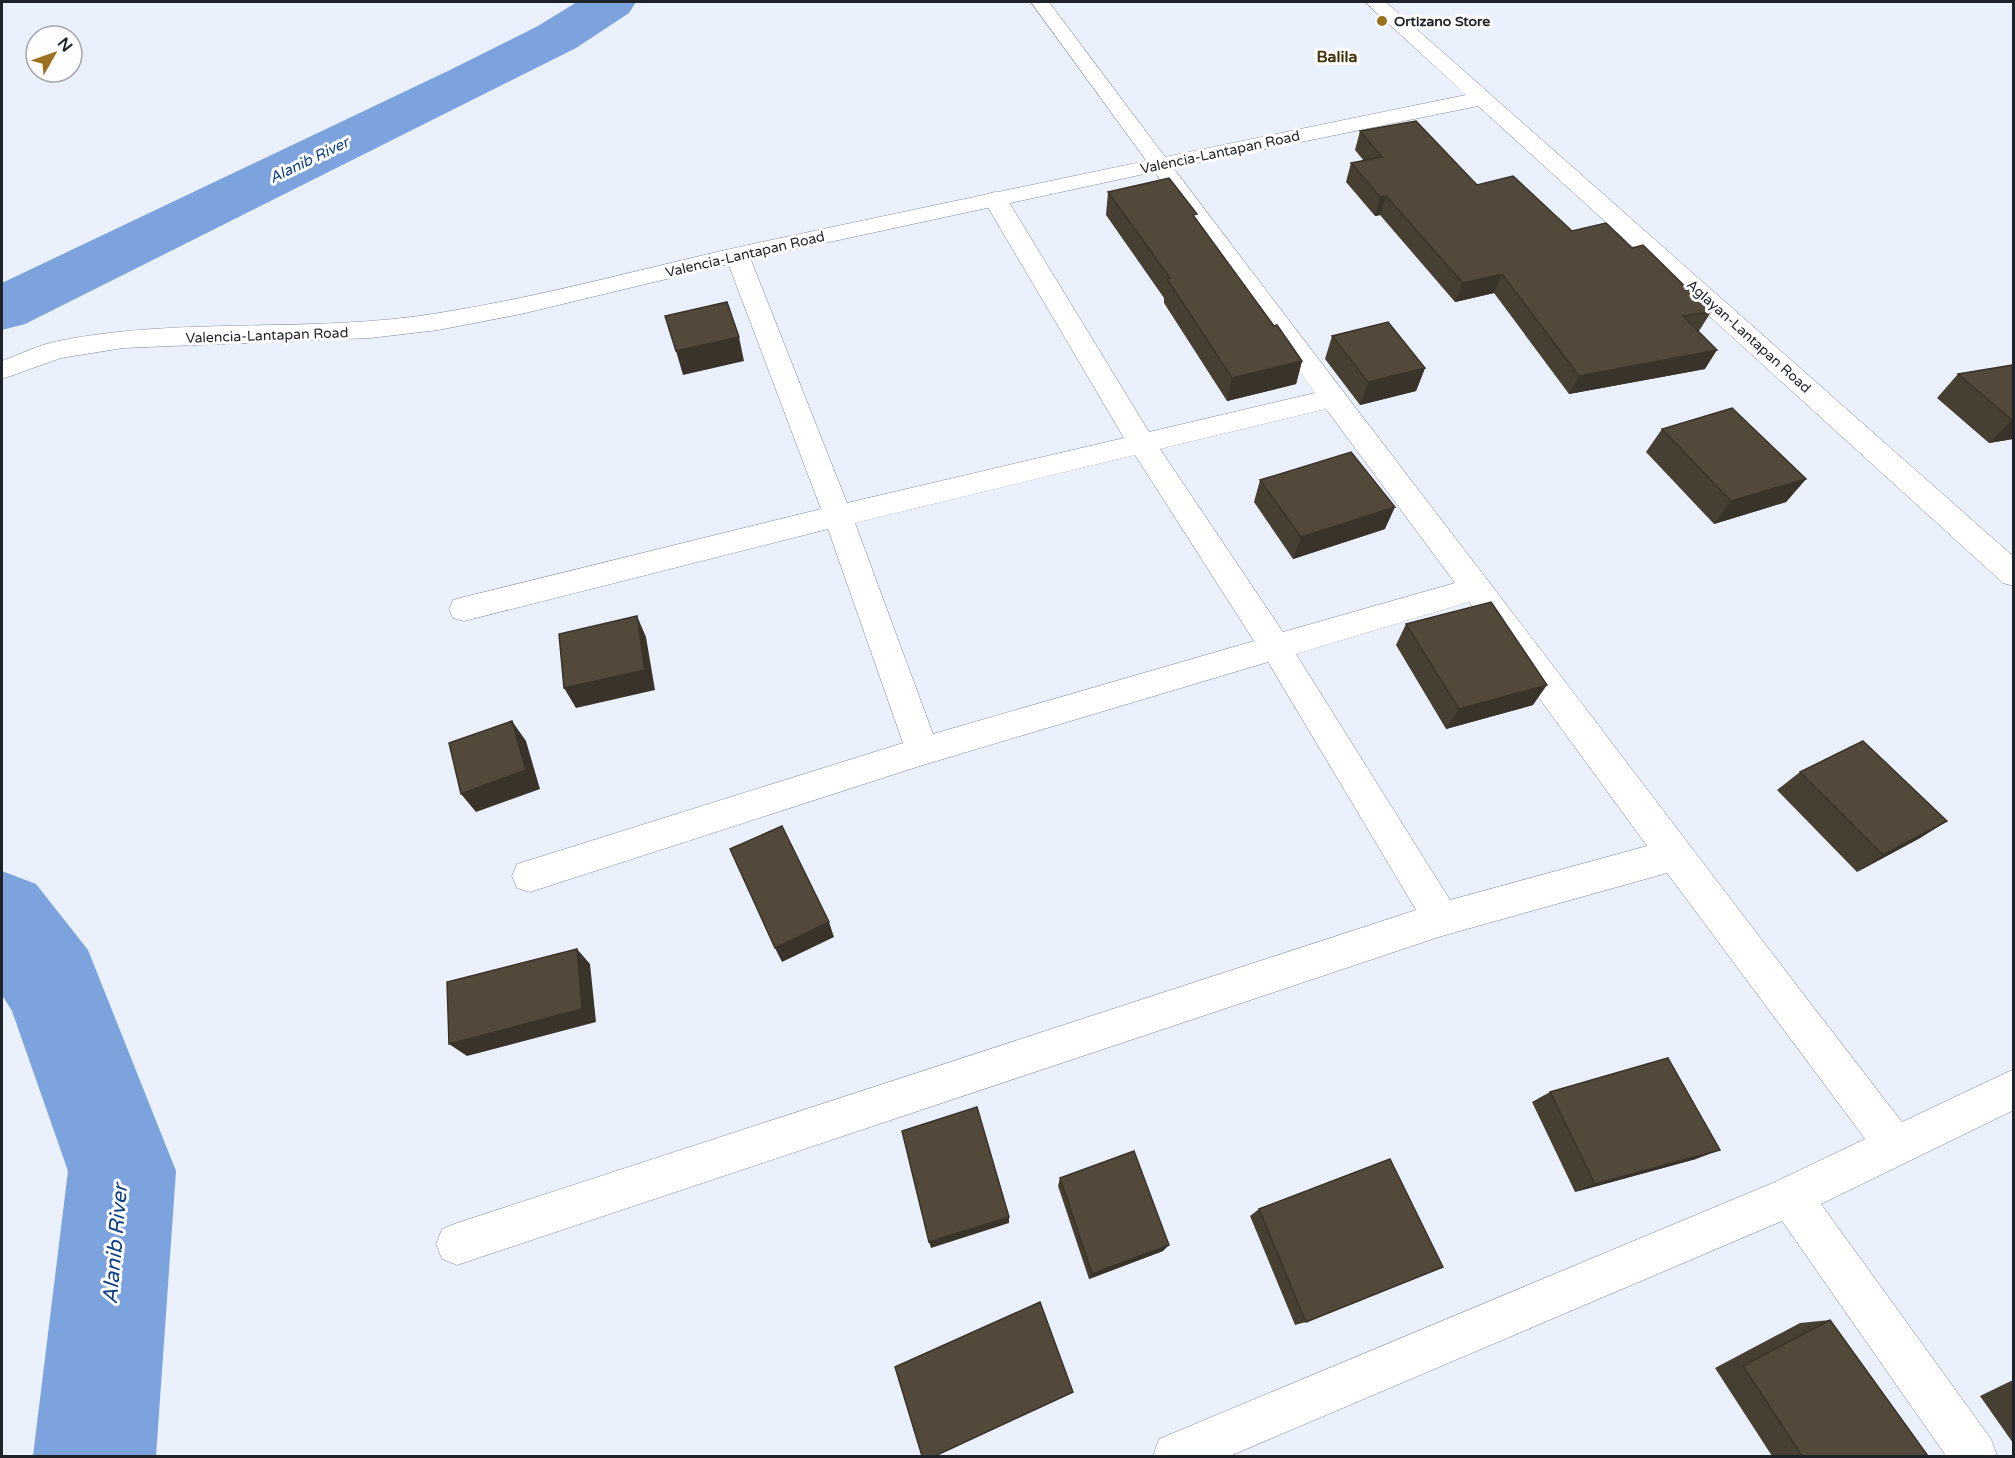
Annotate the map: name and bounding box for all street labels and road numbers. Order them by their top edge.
street label: Valencia-Lantapan Road [1139,127,1302,178]
street label: Valencia-Lantapan Road [664,228,826,281]
street label: Aglayan-Lantapan Road [1683,276,1814,397]
street label: Valencia-Lantapan Road [185,324,349,347]

